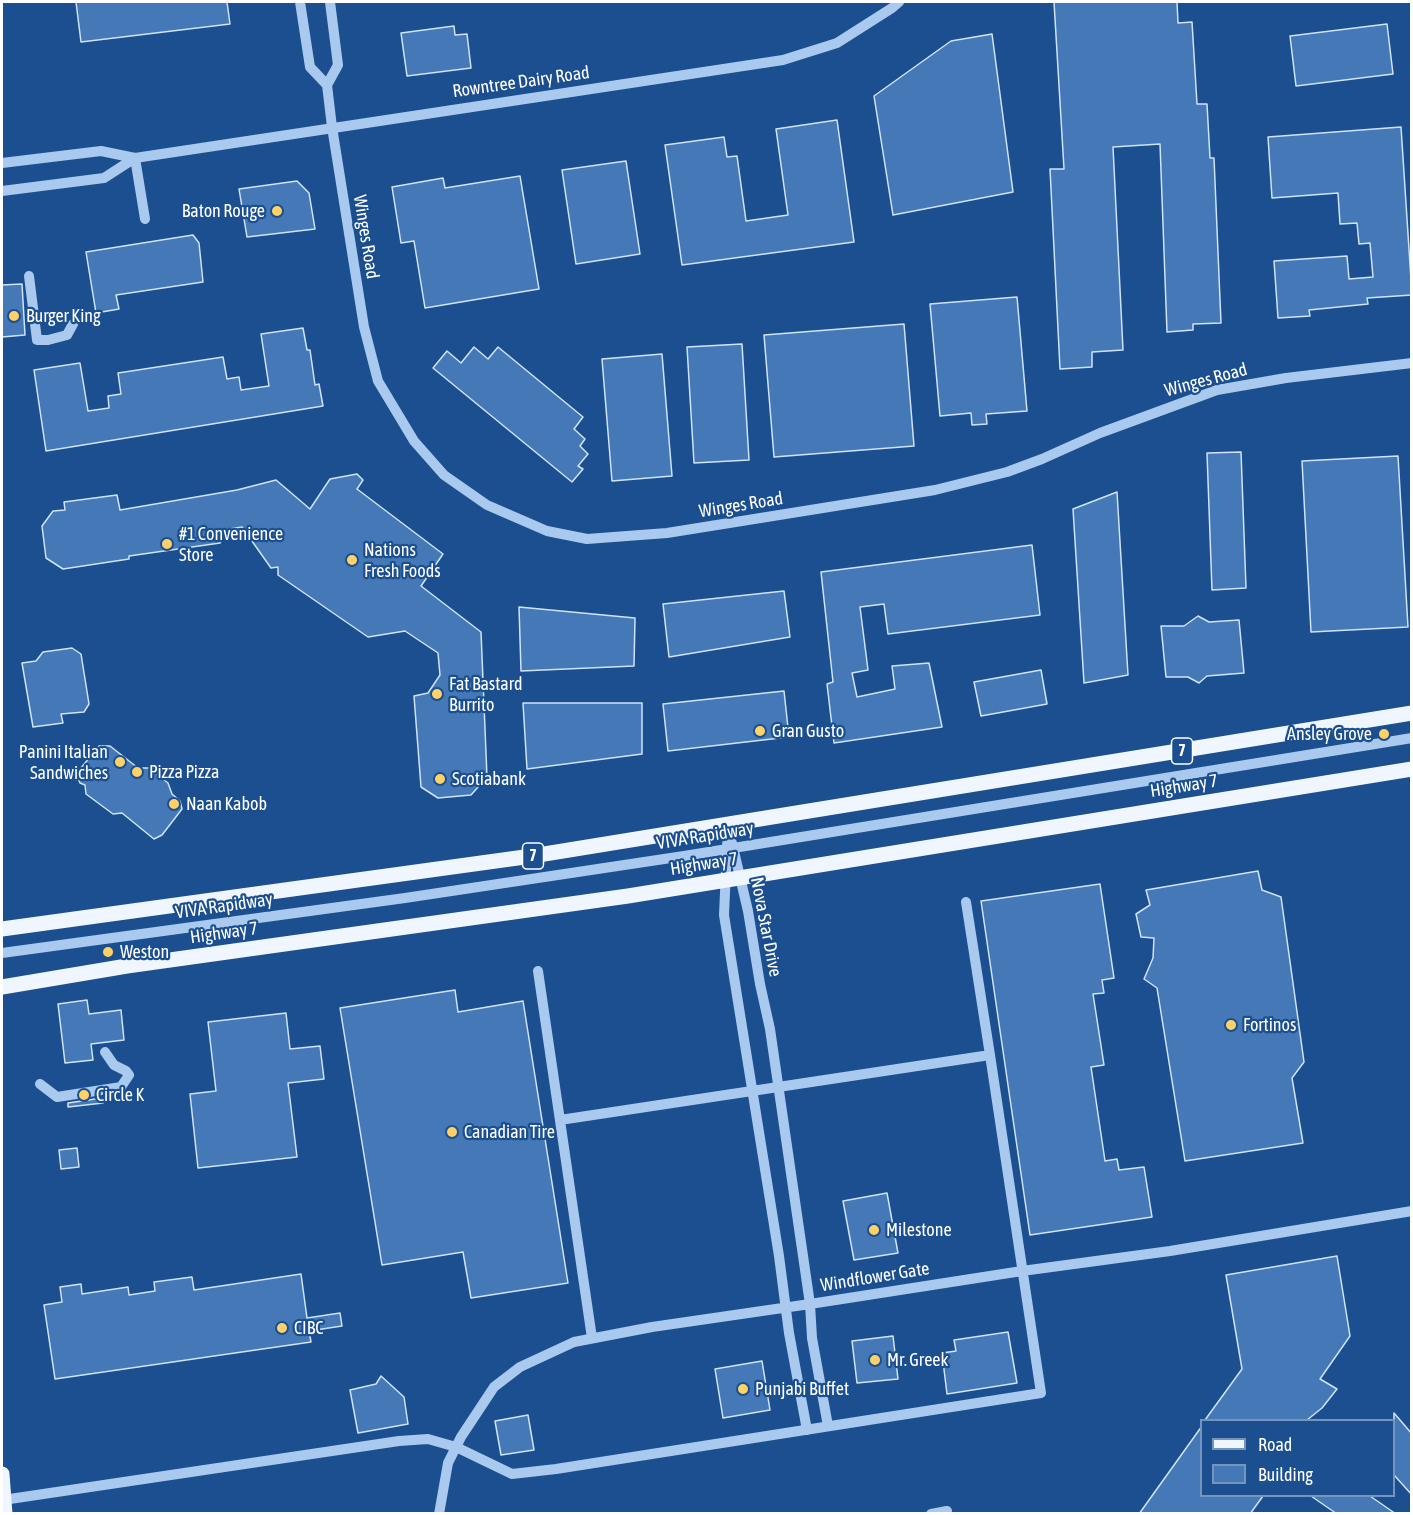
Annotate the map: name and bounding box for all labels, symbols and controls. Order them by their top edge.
street label: Rowntree Dairy Road [451,62,591,102]
street label: Winges Road [349,194,383,280]
place label: Baton Rouge [182,200,265,222]
marker: Baton Rouge [270,204,284,218]
place label: Burger King [26,305,101,327]
marker: Burger King [7,309,21,323]
street label: Winges Road [1162,359,1250,401]
street label: Winges Road [698,488,784,522]
place label: #1 Convenience Store [179,523,283,566]
marker: #1 Convenience Store [160,537,174,551]
place label: Nations Fresh Foods [364,539,441,582]
marker: Nations Fresh Foods [345,553,359,567]
place label: Fat Bastard Burrito [449,673,523,716]
marker: Fat Bastard Burrito [430,687,444,701]
place label: Gran Gusto [772,720,844,742]
place label: Ansley Grove [1287,723,1372,745]
marker: Gran Gusto [753,724,767,738]
marker: Ansley Grove [1377,727,1391,741]
road number: 7 [1172,738,1192,764]
place label: Panini Italian Sandwiches [19,741,108,783]
marker: Panini Italian Sandwiches [113,755,127,769]
place label: Pizza Pizza [149,761,219,783]
marker: Pizza Pizza [130,765,144,779]
place label: Scotiabank [452,768,526,790]
street label: Highway 7 [1149,770,1219,802]
marker: Scotiabank [433,772,447,786]
place label: Naan Kabob [186,793,267,815]
marker: Naan Kabob [167,797,181,811]
street label: VIVA Rapidway [655,818,755,854]
road number: 7 [522,843,544,869]
street label: Highway 7 [669,848,739,880]
street label: Nova Star Drive [746,875,786,979]
street label: VIVA Rapidway [174,888,274,924]
street label: Highway 7 [189,918,259,948]
place label: Weston [120,941,169,963]
marker: Weston [101,945,115,959]
place label: Fortinos [1243,1014,1296,1036]
marker: Fortinos [1224,1018,1238,1032]
place label: Circle K [96,1084,144,1106]
marker: Circle K [77,1088,91,1102]
place label: Canadian Tire [464,1121,555,1143]
marker: Canadian Tire [445,1125,459,1139]
place label: Milestone [886,1219,952,1241]
marker: Milestone [867,1223,881,1237]
street label: Windflower Gate [819,1258,931,1296]
place label: CIBC [294,1317,323,1339]
marker: CIBC [275,1321,289,1335]
place label: Mr. Greek [887,1349,948,1371]
marker: Mr. Greek [868,1353,882,1367]
place label: Punjabi Buffet [755,1378,849,1400]
marker: Punjabi Buffet [736,1382,750,1396]
legend [1200,1419,1395,1497]
text: Road [1258,1434,1292,1455]
text: Building [1258,1464,1313,1485]

